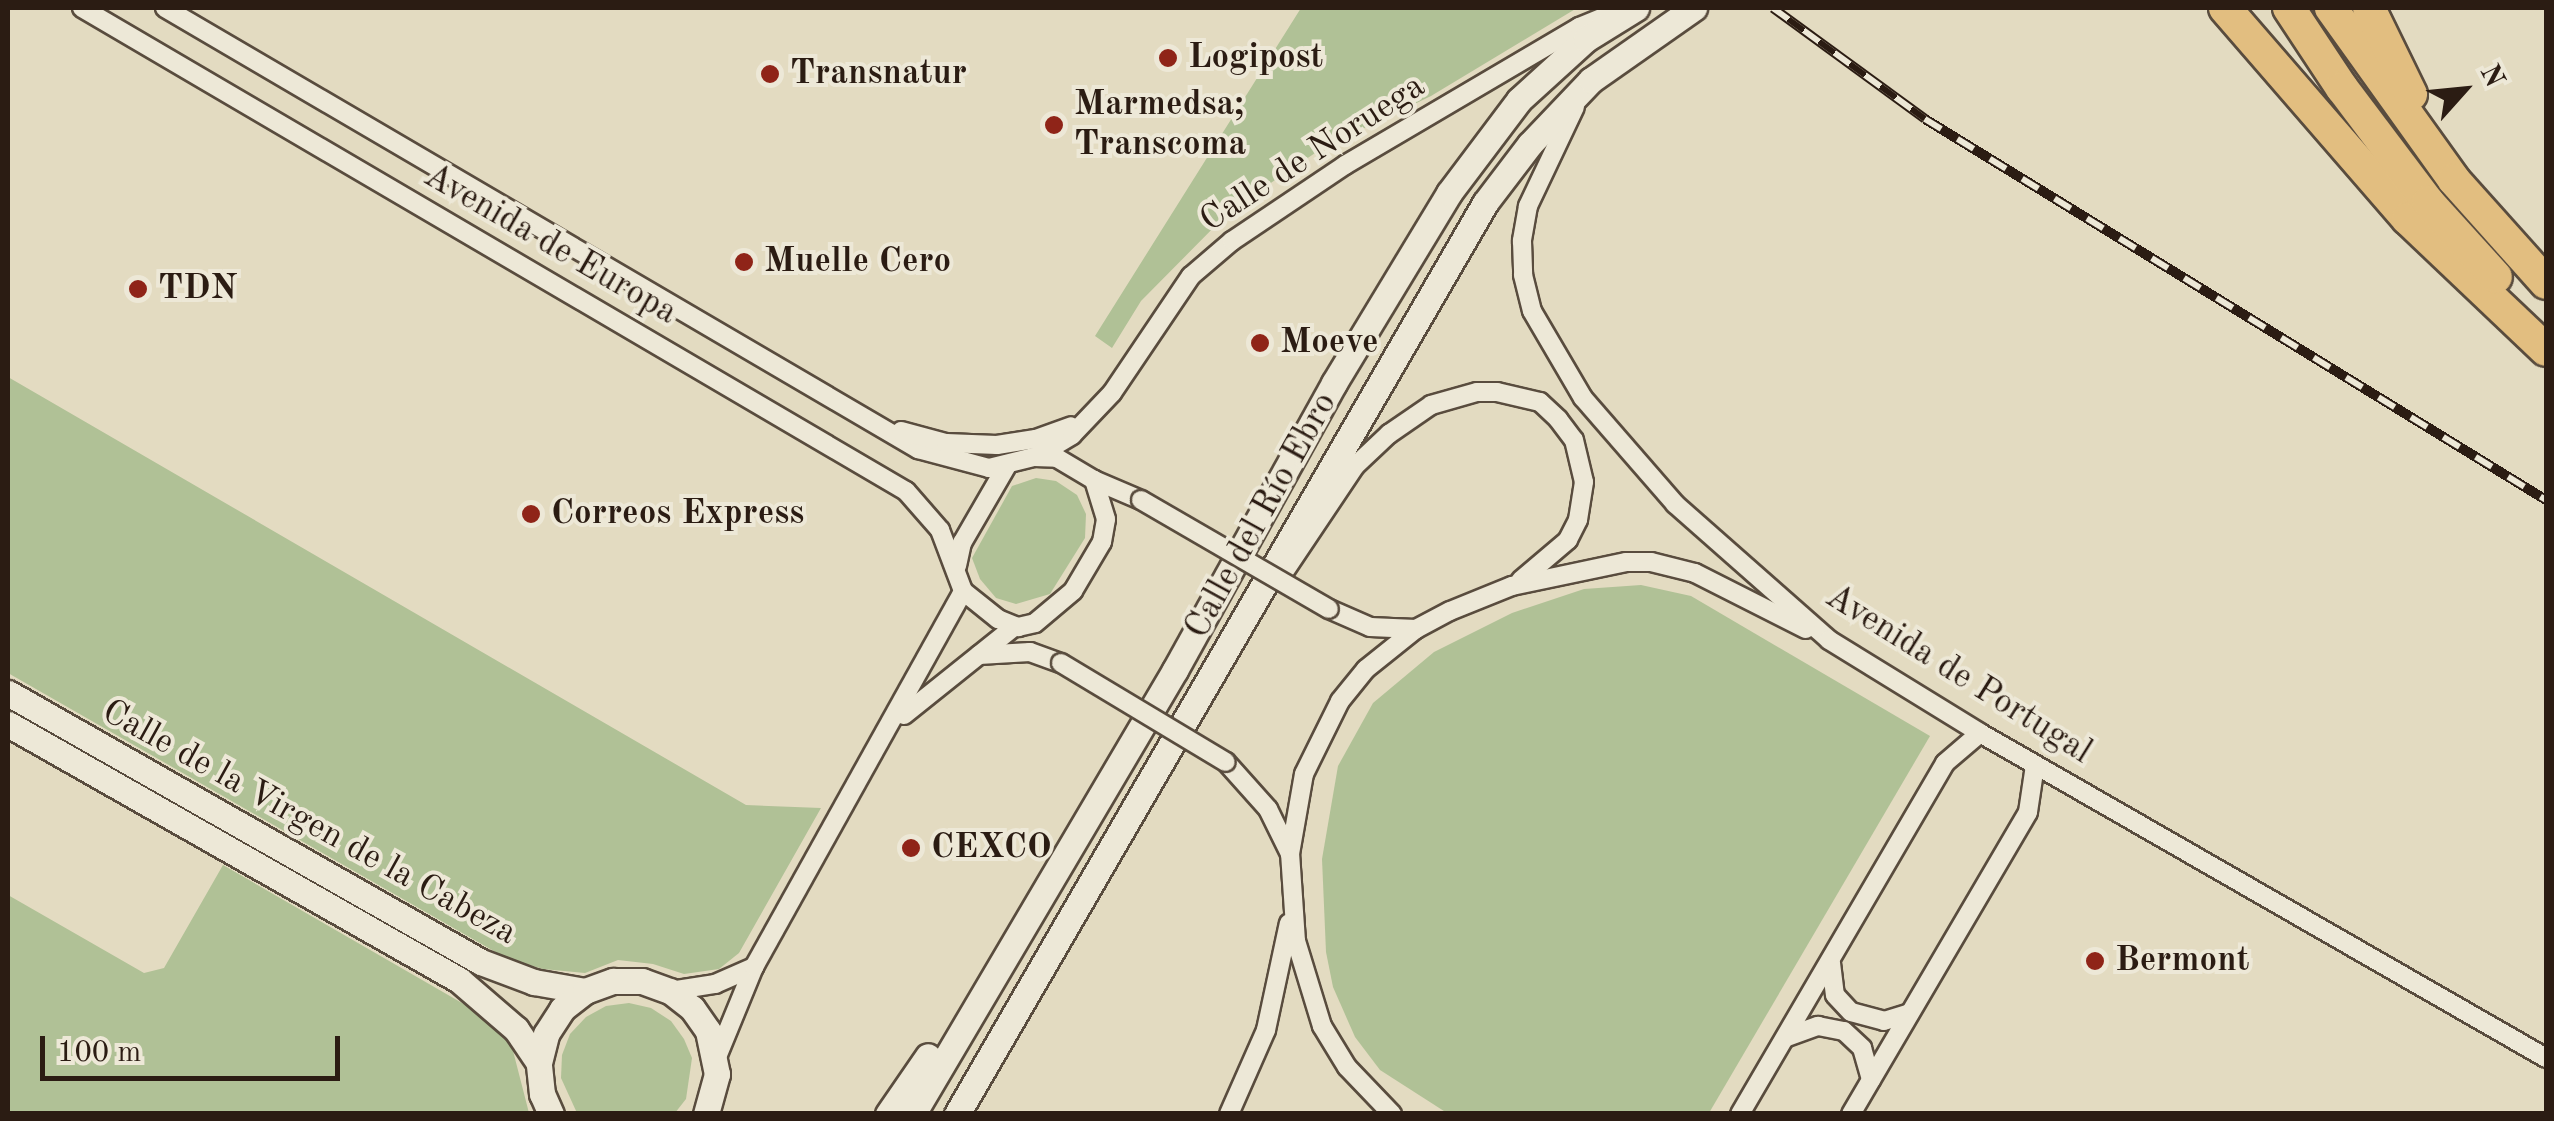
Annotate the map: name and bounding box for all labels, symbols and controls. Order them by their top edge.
place label: Logipost [1188,37,1323,79]
north arrow [2414,40,2514,140]
marker: Logipost [1157,47,1179,69]
place label: Transnatur [790,53,967,95]
text: N [2473,60,2508,92]
marker: Transnatur [759,63,781,85]
street label: Calle de Noruega [1193,66,1433,242]
place label: Marmedsa; Transcoma [1074,84,1246,166]
marker: Marmedsa; Transcoma [1043,114,1065,136]
street label: Avenida de Europa [416,155,684,335]
place label: Muelle Cero [764,241,951,283]
marker: Muelle Cero [733,251,755,273]
place label: TDN [158,268,237,310]
marker: TDN [127,278,149,300]
place label: Moeve [1280,322,1378,364]
marker: Moeve [1249,332,1271,354]
street label: Calle del Río Ebro [1177,386,1347,646]
place label: Correos Express [551,493,804,535]
marker: Correos Express [520,503,542,525]
street label: Avenida de Portugal [1817,576,2099,774]
street label: Calle de la Virgen de la Cabeza [94,691,524,955]
place label: CEXCO [931,827,1052,869]
marker: CEXCO [900,837,922,859]
place label: Bermont [2115,940,2249,982]
marker: Bermont [2084,950,2106,972]
scale bar [45,1016,345,1078]
text: 100 m [57,1038,141,1068]

